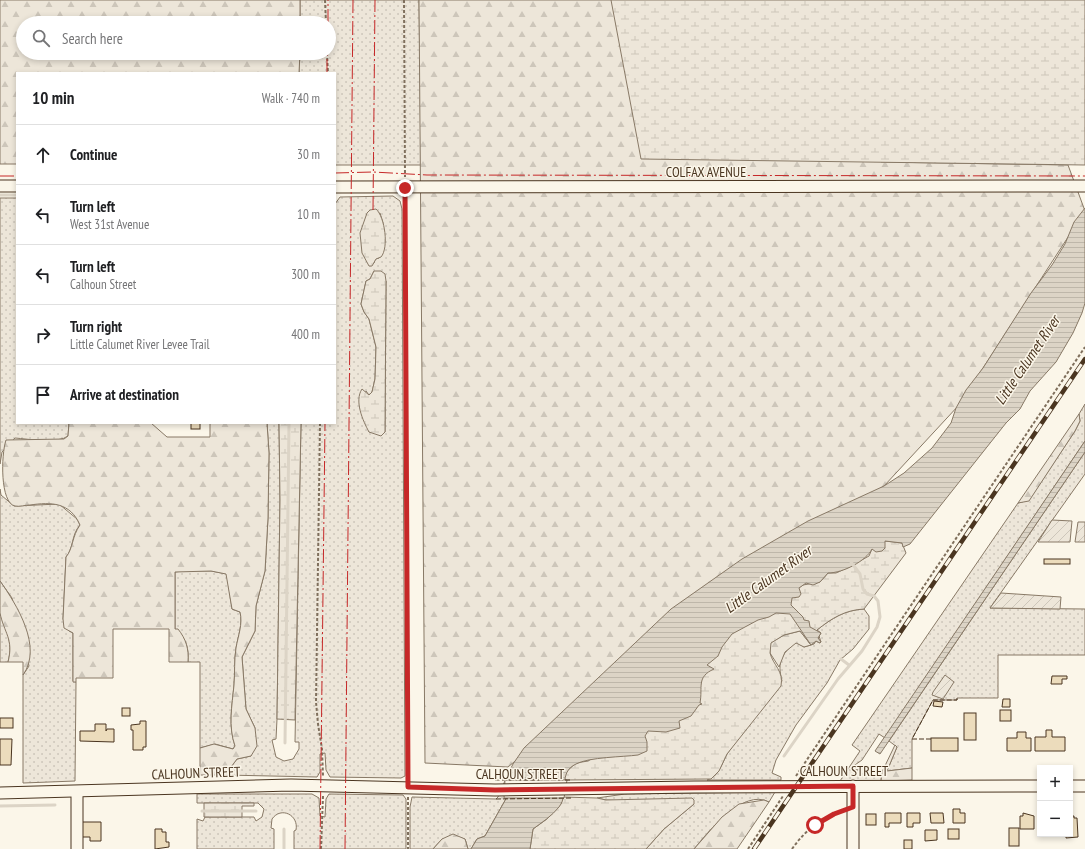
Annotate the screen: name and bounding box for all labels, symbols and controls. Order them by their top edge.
search box [16,16,336,60]
icon: search [30,27,52,49]
text: Search here [62,29,123,48]
text: 10 min [32,87,74,109]
text: Walk · 740 m [262,90,320,107]
icon: ahead [32,144,54,166]
text: Continue [70,145,117,164]
text: 30 m [297,146,320,163]
street label: COLFAX AVENUE [666,163,746,181]
route end [396,179,414,197]
text: Turn left [70,197,115,216]
icon: left [32,204,54,226]
text: 10 m [297,206,320,223]
text: West 31st Avenue [70,216,149,233]
text: Turn left [70,257,115,276]
icon: left [32,264,54,286]
text: 300 m [291,266,320,283]
text: Calhoun Street [70,276,136,293]
water label: Little Calumet River [990,310,1065,408]
text: Turn right [70,317,122,336]
icon: right [32,324,54,346]
text: 400 m [291,326,320,343]
text: Little Calumet River Levee Trail [70,336,210,353]
icon: arrive [32,384,54,406]
text: Arrive at destination [70,385,179,404]
water label: Little Calumet River [721,540,817,617]
street label: CALHOUN STREET [151,762,241,784]
street label: CALHOUN STREET [800,762,889,780]
street label: CALHOUN STREET [476,765,565,783]
map controls [1037,765,1073,837]
button: + [1037,765,1073,801]
button: − [1037,801,1073,837]
route start [806,816,824,834]

